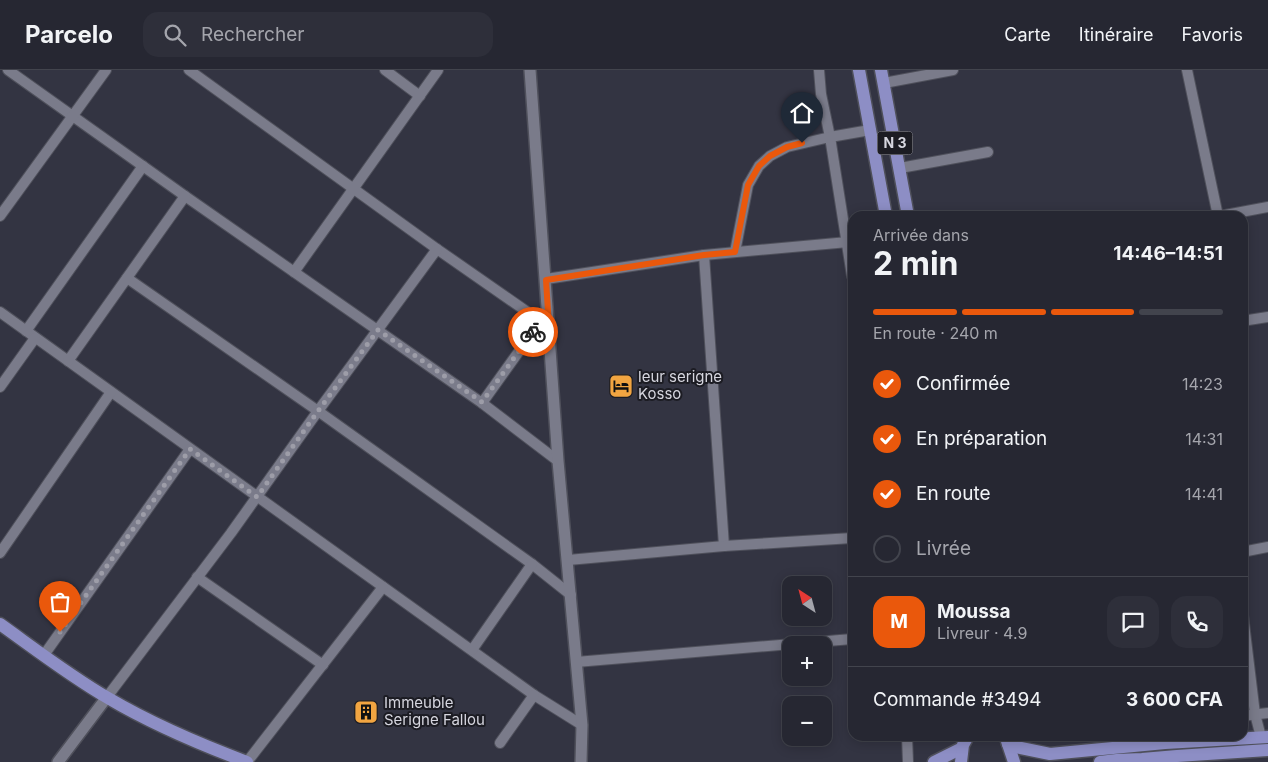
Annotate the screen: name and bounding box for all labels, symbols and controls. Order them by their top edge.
search box [143,12,493,57]
text: Parcelo [25,20,113,49]
icon: search [161,21,189,49]
text: Rechercher [201,23,304,46]
text: Carte [1004,24,1051,45]
text: Itinéraire [1079,24,1153,45]
text: Favoris [1181,24,1243,45]
pin [781,92,823,143]
icon: home [788,99,816,127]
road number: N 3 [878,132,912,154]
text: Arrivée dans [873,225,969,245]
text: 14:46–14:51 [1113,242,1223,265]
text: 2 min [873,244,959,283]
courier [508,307,558,357]
icon: bike [519,318,547,346]
text: En route · 240 m [873,323,998,343]
place label: leur serigne Kosso [638,367,722,403]
icon: check [873,370,901,398]
text: Confirmée [916,372,1010,395]
hotel icon: leur serigne Kosso [608,373,634,399]
text: 14:23 [1182,374,1223,394]
icon: check [873,425,901,453]
text: En préparation [916,427,1047,450]
text: 14:31 [1185,429,1223,449]
icon: check [873,480,901,508]
text: En route [916,482,991,505]
text: 14:41 [1185,484,1223,504]
text: Livrée [916,537,971,560]
north arrow [782,576,832,626]
map controls [782,576,832,746]
pin [39,581,81,632]
icon: bag [46,588,74,616]
button: chat [1107,596,1159,648]
button: phone [1171,596,1223,648]
text: Moussa [937,600,1011,623]
text: M [890,610,908,633]
text: Livreur · 4.9 [937,623,1027,643]
button: + [782,636,832,686]
text: Commande #3494 [873,688,1042,711]
text: 3 600 CFA [1126,688,1223,711]
place label: Immeuble Serigne Fallou [384,693,485,729]
button: − [782,696,832,746]
building icon: Immeuble Serigne Fallou [353,699,379,725]

